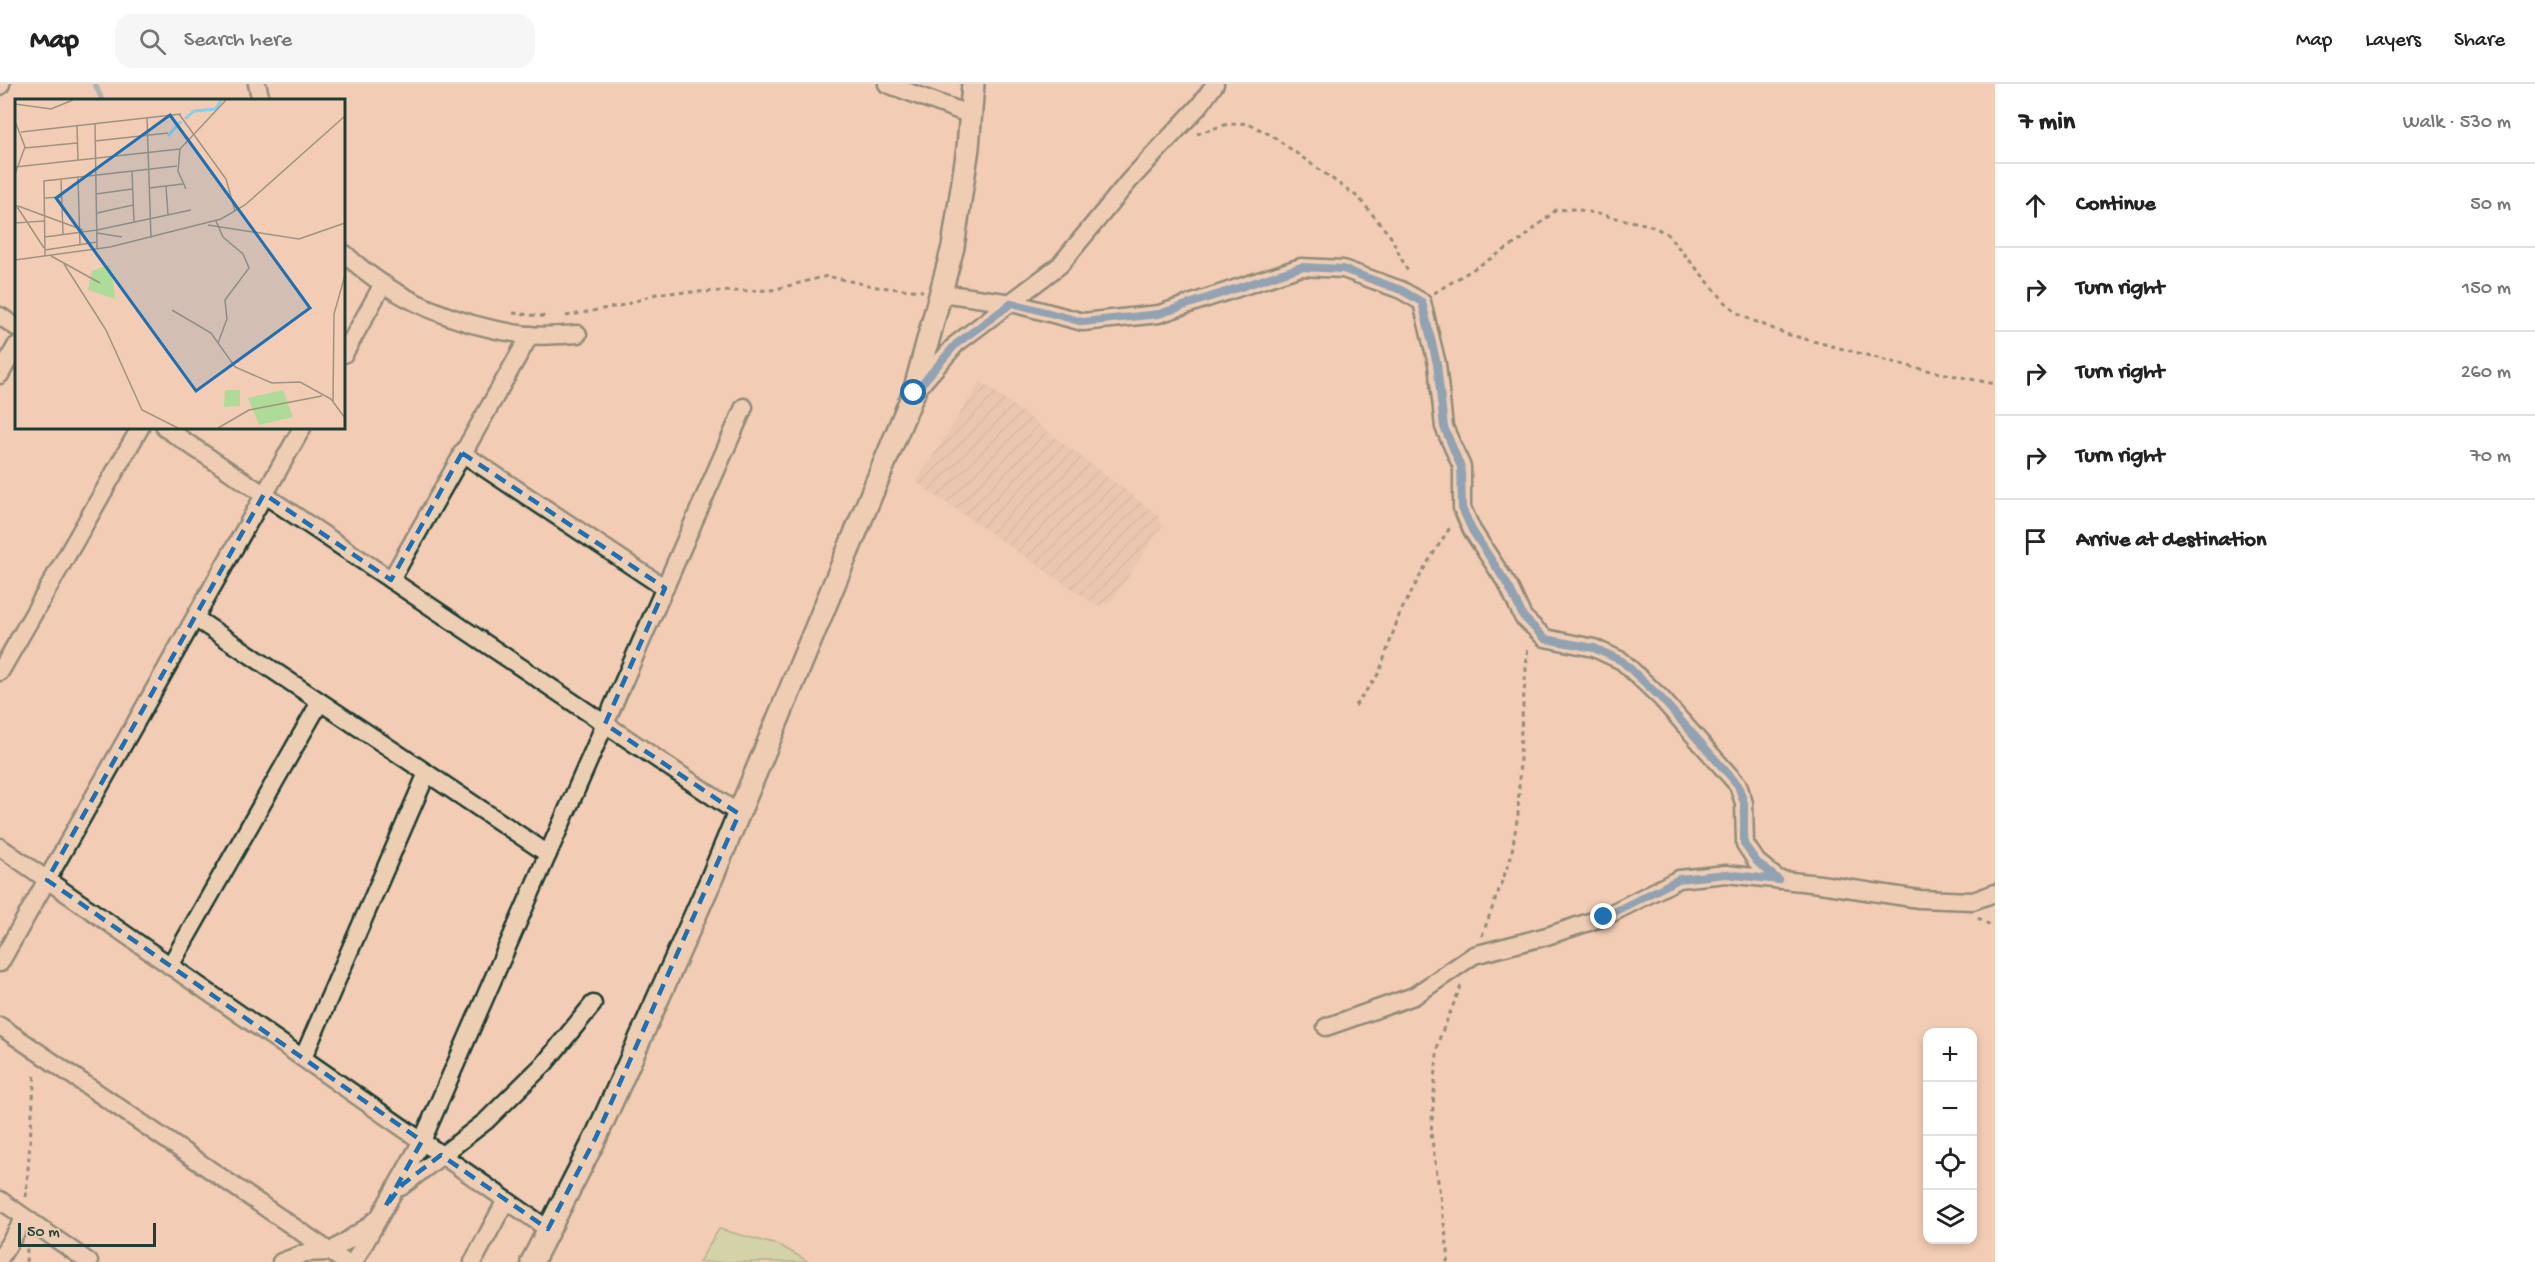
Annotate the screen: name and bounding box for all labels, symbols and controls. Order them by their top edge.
search box [115,14,535,68]
text: Map [30,25,79,58]
icon: search [136,25,169,58]
text: Search here [184,28,292,54]
text: Map [2296,29,2332,54]
text: Layers [2365,29,2421,54]
text: Share [2454,29,2505,54]
inset map [15,99,345,429]
text: 7 min [2019,108,2075,139]
text: Walk · 530 m [2403,112,2511,135]
icon: ahead [2019,189,2052,222]
text: Continue [2076,192,2156,218]
text: 50 m [2470,194,2511,217]
icon: right [2019,273,2052,306]
text: Turn right [2076,276,2164,302]
text: 150 m [2462,278,2511,301]
icon: right [2019,357,2052,390]
text: Turn right [2076,360,2164,386]
text: 260 m [2461,362,2511,385]
route start [900,379,926,405]
icon: right [2019,441,2052,474]
text: Turn right [2076,444,2164,470]
text: 70 m [2470,446,2511,469]
icon: arrive [2019,525,2052,558]
text: Arrive at destination [2076,528,2266,554]
route end [1590,903,1616,929]
map controls [1923,1028,1977,1244]
button: + [1923,1028,1977,1082]
button: − [1923,1082,1977,1136]
button: locate [1923,1136,1977,1190]
button: layers [1923,1190,1977,1244]
scale bar [18,1220,156,1248]
text: 50 m [27,1224,60,1243]

